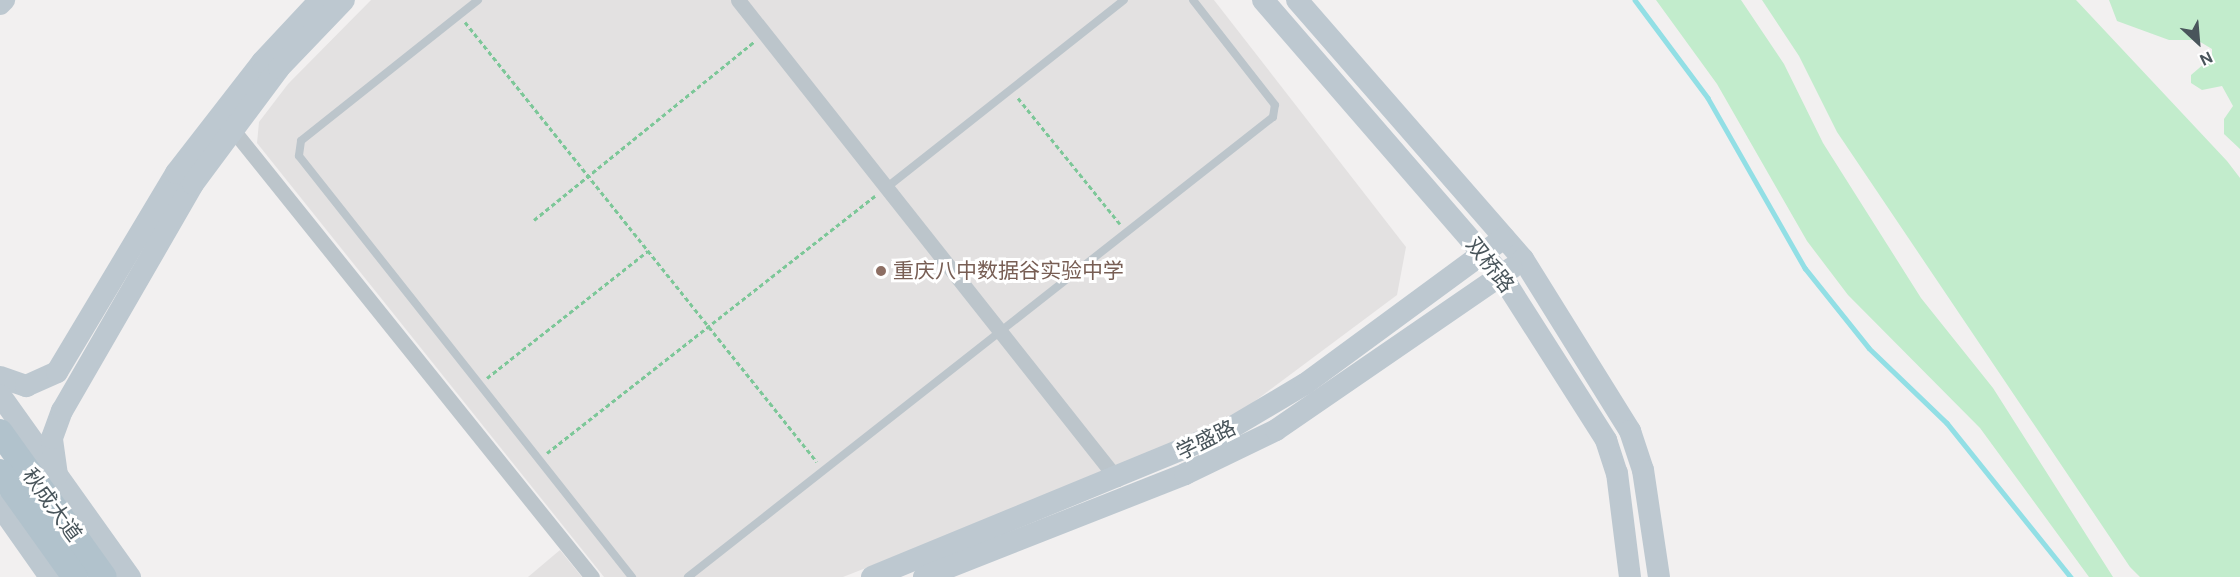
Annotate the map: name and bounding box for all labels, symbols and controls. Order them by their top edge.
north arrow [2168,12,2228,72]
text: N [2196,47,2216,71]
street label: 双桥路 [1461,232,1519,298]
place label: 重庆八中数据谷实验中学 [893,258,1124,284]
marker: 重庆八中数据谷实验中学 [874,264,888,278]
street label: 学盛路 [1172,415,1240,465]
street label: 秋成大道 [17,464,87,546]

